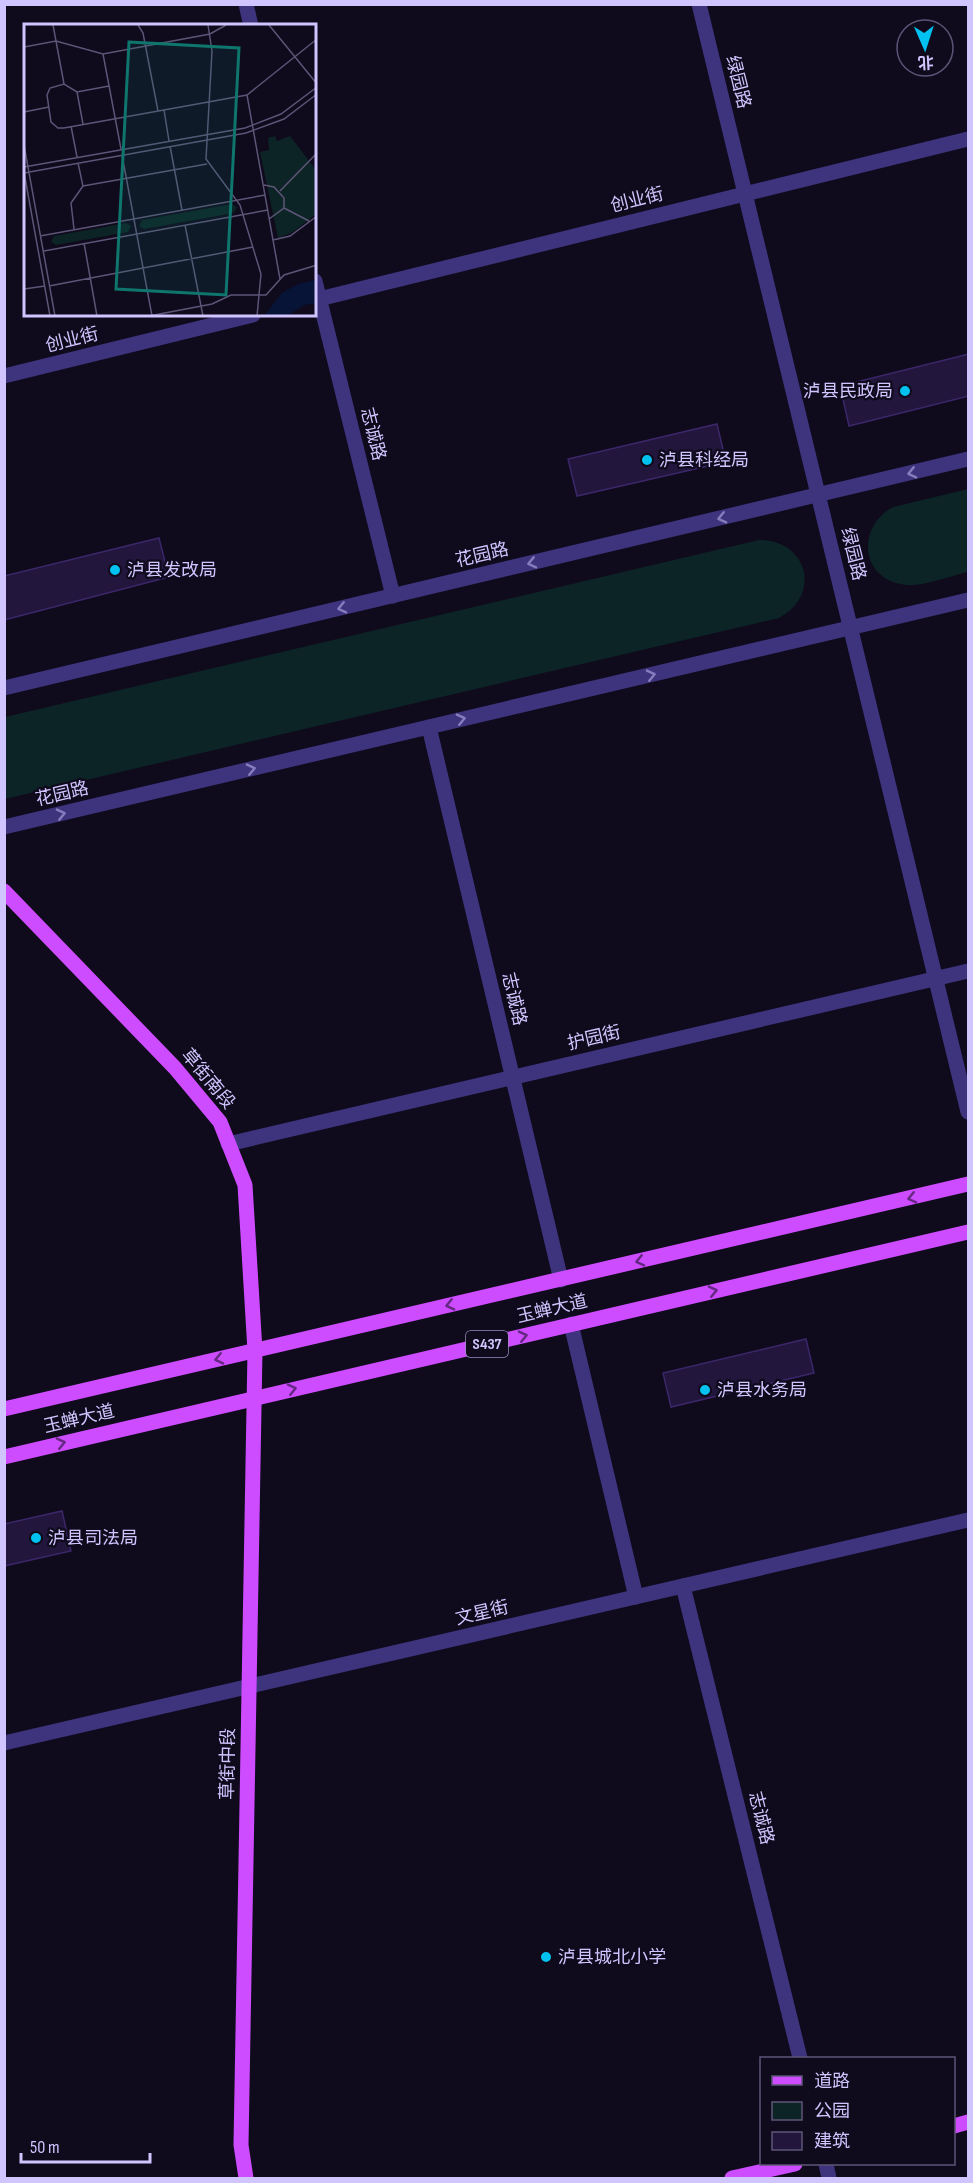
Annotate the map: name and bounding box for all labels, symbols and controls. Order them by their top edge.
north arrow [895,18,955,78]
inset map [24,24,316,316]
text: 北 [917,52,934,71]
street label: 绿园路 [721,53,755,111]
street label: 创业街 [608,183,666,217]
street label: 创业街 [43,323,101,357]
place label: 泸县民政局 [803,381,893,402]
marker: 泸县民政局 [898,384,912,398]
street label: 志诚路 [356,405,390,463]
place label: 泸县科经局 [659,450,749,471]
marker: 泸县科经局 [640,453,654,467]
one-way arrow [907,465,917,478]
one-way arrow [717,510,727,523]
street label: 绿园路 [836,525,870,583]
street label: 花园路 [453,539,511,571]
one-way arrow [527,555,537,568]
place label: 泸县发改局 [127,560,217,581]
marker: 泸县发改局 [108,563,122,577]
one-way arrow [338,601,348,614]
one-way arrow [646,669,656,682]
one-way arrow [456,714,466,727]
one-way arrow [246,763,256,776]
street label: 花园路 [33,778,91,810]
one-way arrow [56,808,66,821]
street label: 志诚路 [498,970,530,1028]
street label: 护园街 [565,1022,623,1054]
street label: 草街南段 [177,1045,239,1113]
one-way arrow [907,1190,917,1203]
one-way arrow [635,1254,645,1267]
one-way arrow [708,1286,718,1299]
street label: 玉蝉大道 [515,1291,589,1327]
one-way arrow [445,1298,455,1311]
one-way arrow [518,1330,528,1343]
road number: S437 [466,1331,508,1357]
one-way arrow [214,1352,224,1365]
place label: 泸县水务局 [717,1380,807,1401]
marker: 泸县水务局 [698,1383,712,1397]
one-way arrow [287,1384,297,1397]
street label: 玉蝉大道 [42,1401,116,1437]
one-way arrow [56,1438,66,1451]
place label: 泸县司法局 [48,1528,138,1549]
marker: 泸县司法局 [29,1531,43,1545]
street label: 文星街 [453,1597,511,1629]
street label: 草街中段 [217,1728,239,1800]
street label: 志诚路 [744,1789,778,1847]
place label: 泸县城北小学 [558,1947,666,1968]
marker: 泸县城北小学 [539,1950,553,1964]
legend [760,2057,955,2165]
text: 道路 [814,2071,850,2092]
text: 公园 [814,2101,850,2122]
scale bar [21,2126,150,2164]
text: 建筑 [814,2131,850,2152]
text: 50 m [30,2137,60,2158]

